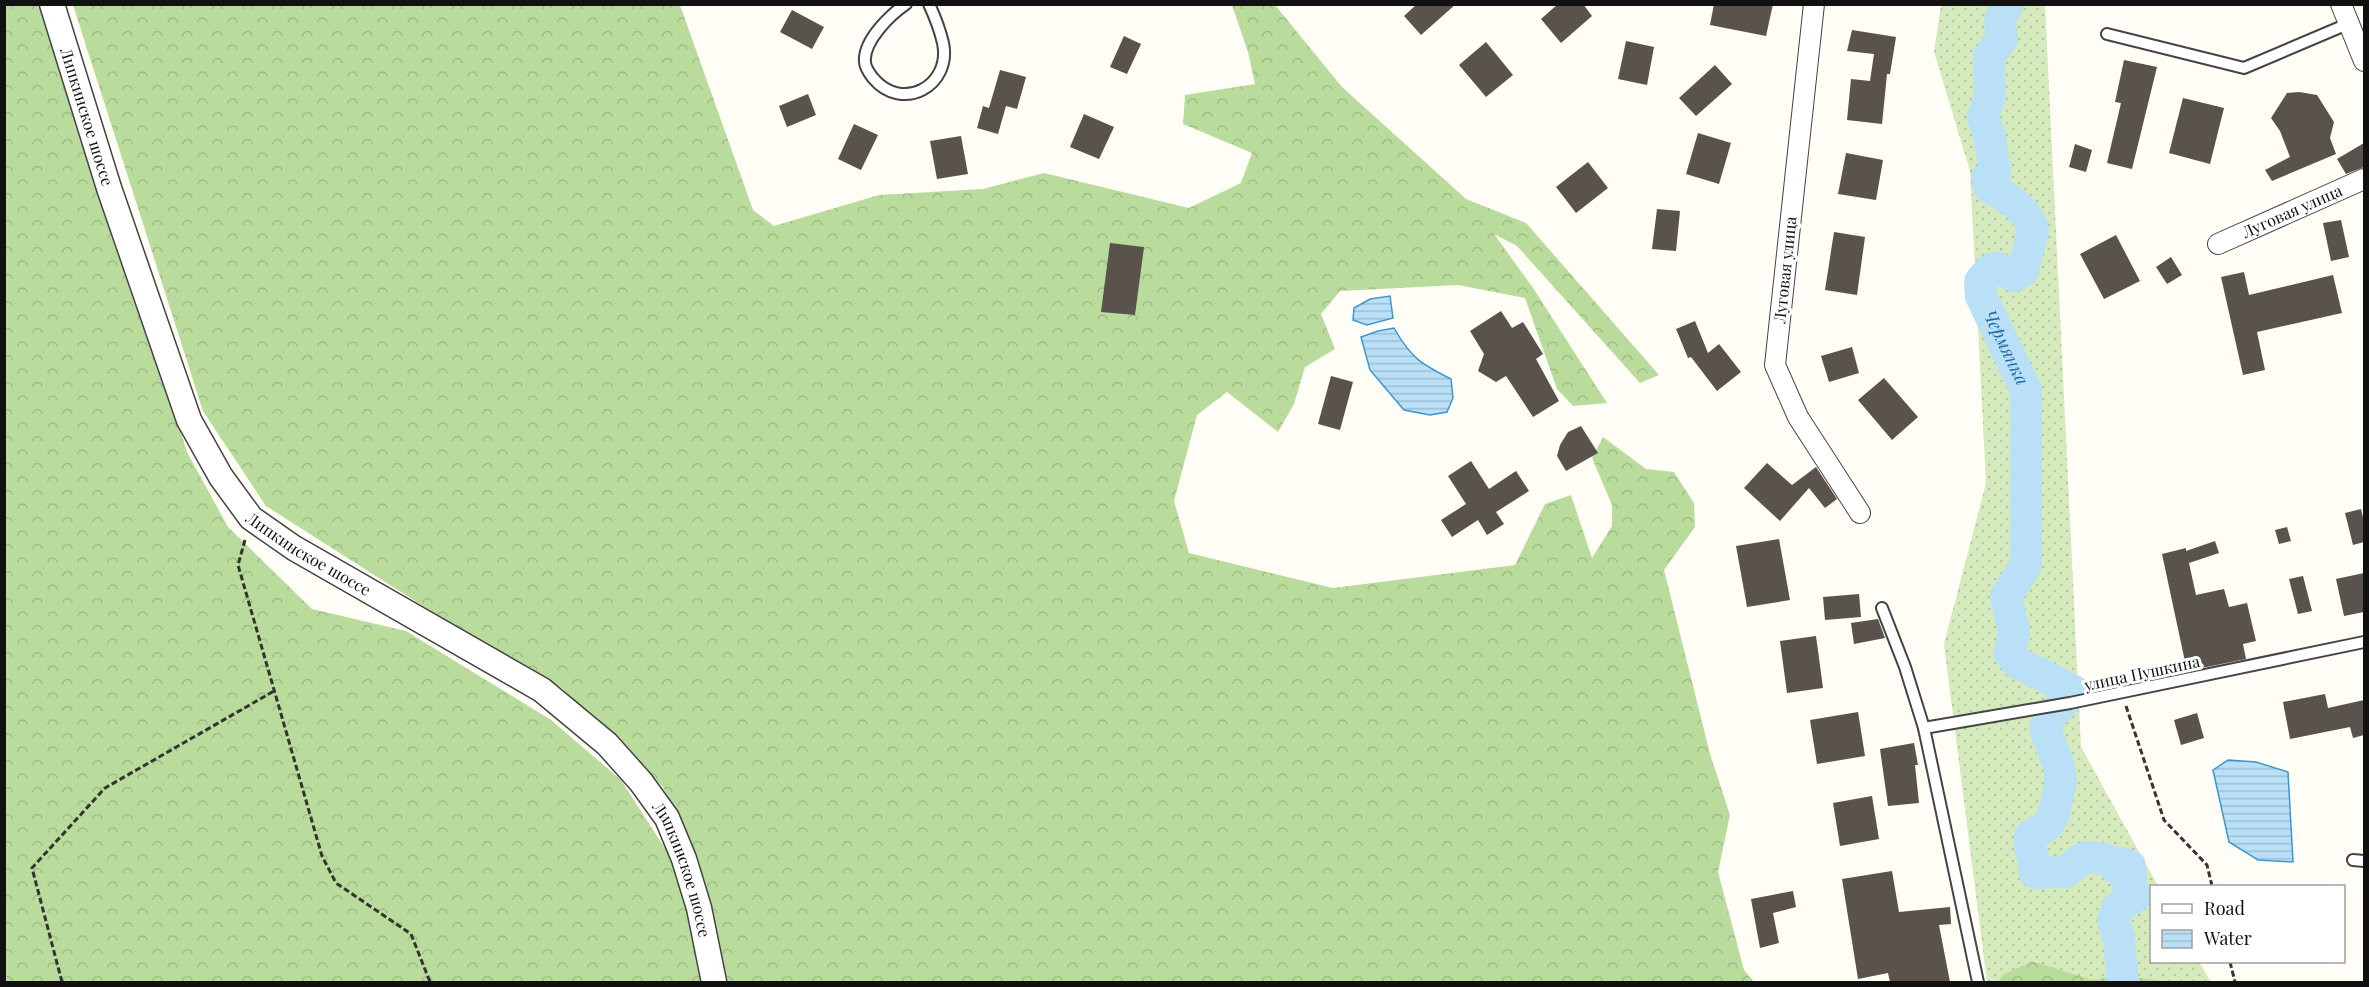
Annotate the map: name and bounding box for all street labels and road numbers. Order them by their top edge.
street label: Липкинское шоссе [56,44,119,188]
street label: Луговая улица [2237,179,2345,242]
street label: Луговая улица [1768,215,1801,326]
street label: Липкинское шоссе [241,506,375,600]
street label: улица Пушкина [2081,650,2202,695]
street label: Липкинское шоссе [648,796,716,939]

